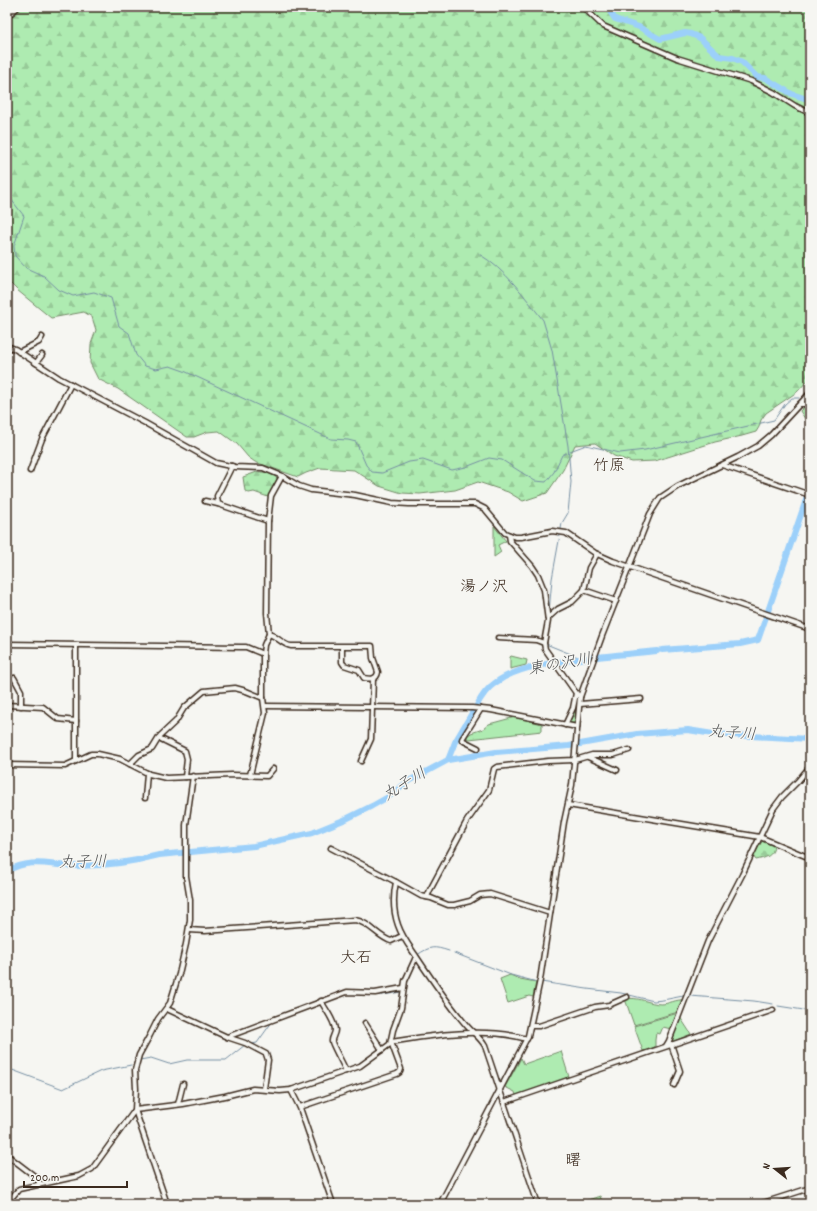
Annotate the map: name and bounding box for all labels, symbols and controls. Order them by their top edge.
district label: 竹原 [593,455,625,478]
district label: 湯ノ沢 [460,576,508,599]
water label: 東の沢川 [526,648,594,682]
water label: 丸子川 [707,721,757,747]
water label: 丸子川 [379,763,431,807]
water label: 丸子川 [59,851,107,875]
district label: 大石 [340,947,372,970]
north arrow [755,1149,795,1189]
district label: 曙 [565,1150,581,1173]
text: N [759,1161,776,1172]
scale bar [24,1163,127,1189]
text: 200 m [30,1170,59,1187]

